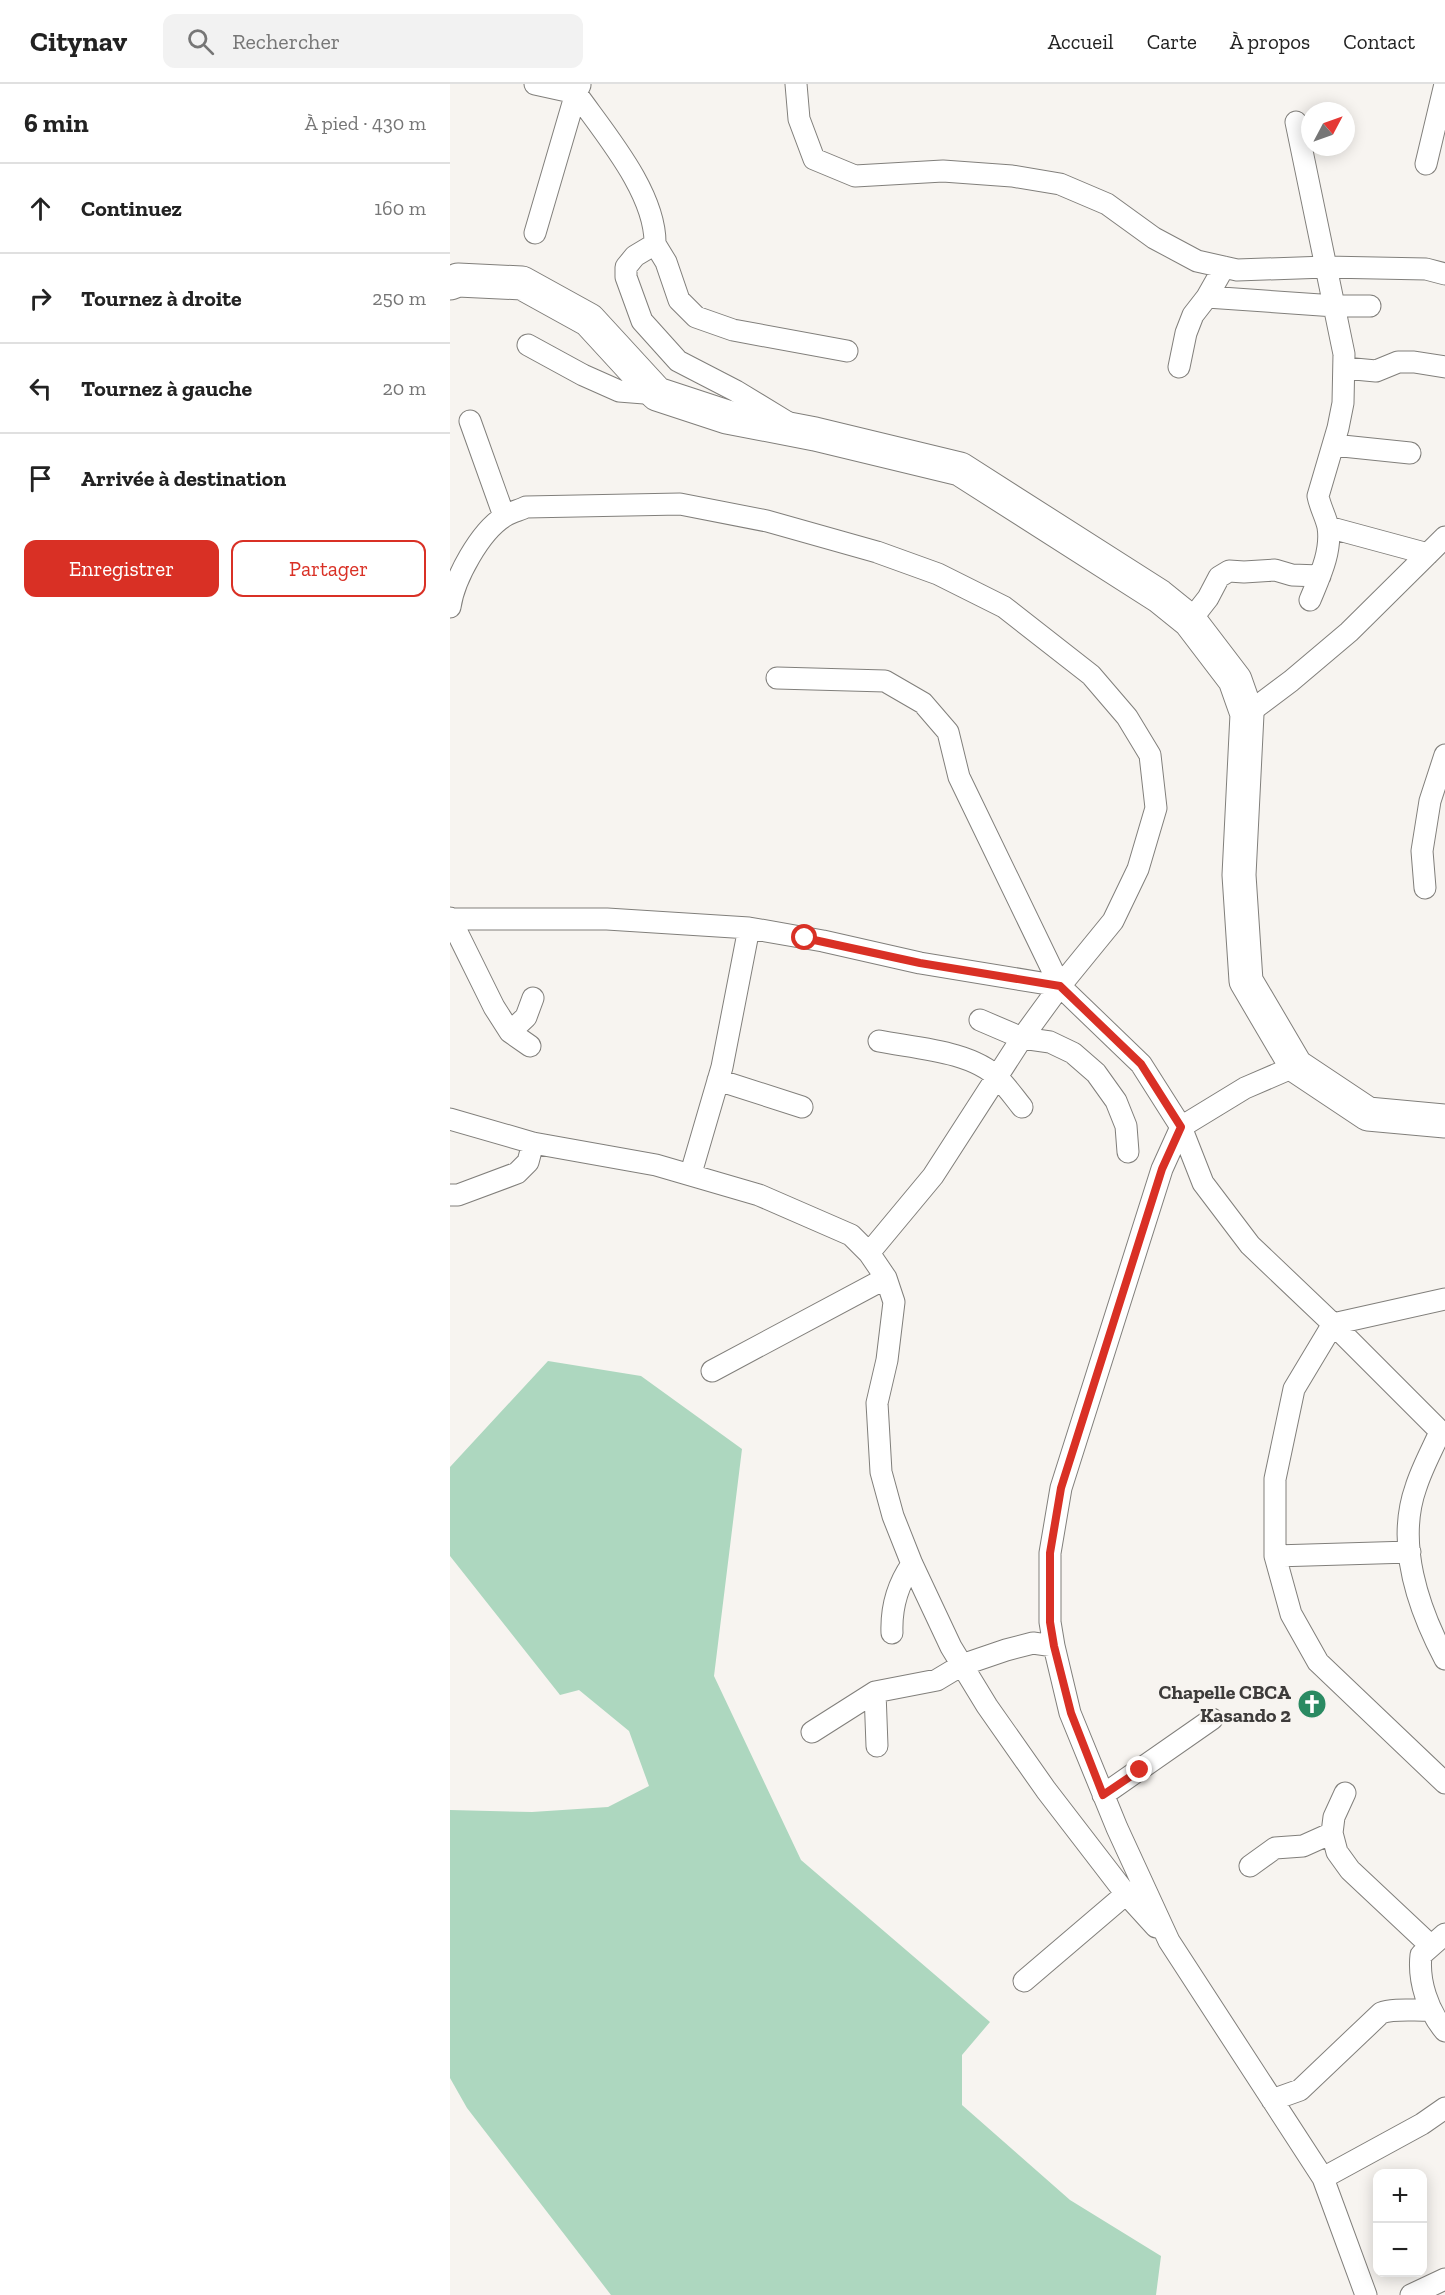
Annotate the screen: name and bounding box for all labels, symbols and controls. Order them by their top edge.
search box [163,14,583,68]
text: Citynav [30,25,127,58]
icon: search [184,25,217,58]
text: Rechercher [232,28,340,55]
text: Accueil [1048,29,1114,54]
text: Carte [1147,29,1197,54]
text: À propos [1230,29,1310,54]
text: Contact [1343,29,1415,54]
north arrow [1301,102,1355,156]
text: 6 min [24,107,89,139]
text: À pied · 430 m [305,111,426,135]
icon: ahead [24,192,57,225]
text: Continuez [81,195,182,222]
text: 160 m [374,196,426,220]
icon: right [24,282,57,315]
text: Tournez à droite [81,285,242,312]
text: 250 m [372,286,426,310]
icon: left [24,372,57,405]
text: Tournez à gauche [81,375,252,402]
text: 20 m [382,376,426,400]
icon: arrive [24,462,57,495]
text: Arrivée à destination [81,465,286,492]
button: Enregistrer [24,540,219,597]
button: Partager [231,540,426,597]
route start [791,924,817,950]
place label: Chapelle CBCA Kasando 2 [1159,1680,1291,1727]
church icon: Chapelle CBCA Kasando 2 [1296,1688,1328,1720]
route end [1126,1756,1152,1782]
map controls [1373,2169,1427,2277]
button: + [1373,2169,1427,2223]
button: − [1373,2223,1427,2277]

